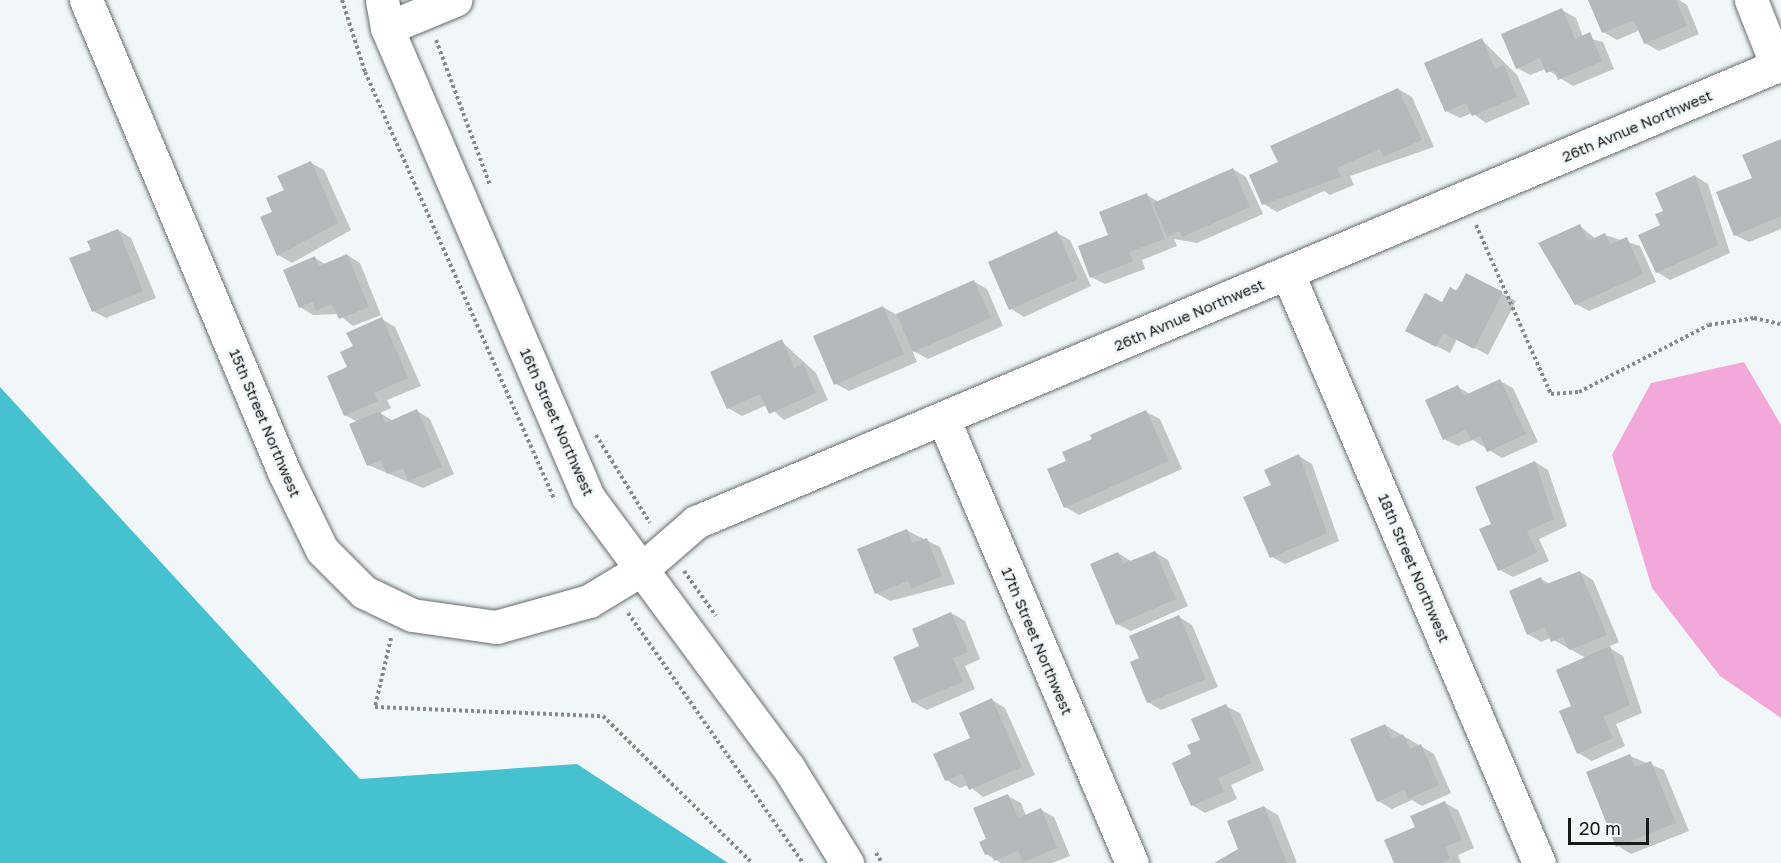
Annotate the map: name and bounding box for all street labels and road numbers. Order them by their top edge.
street label: 26th Avnue Northwest [1559,86,1715,166]
street label: 26th Avnue Northwest [1111,275,1267,355]
street label: 16th Street Northwest [516,345,598,499]
street label: 15th Street Northwest [226,346,304,500]
street label: 18th Street Northwest [1374,491,1454,645]
street label: 17th Street Northwest [998,564,1076,718]

